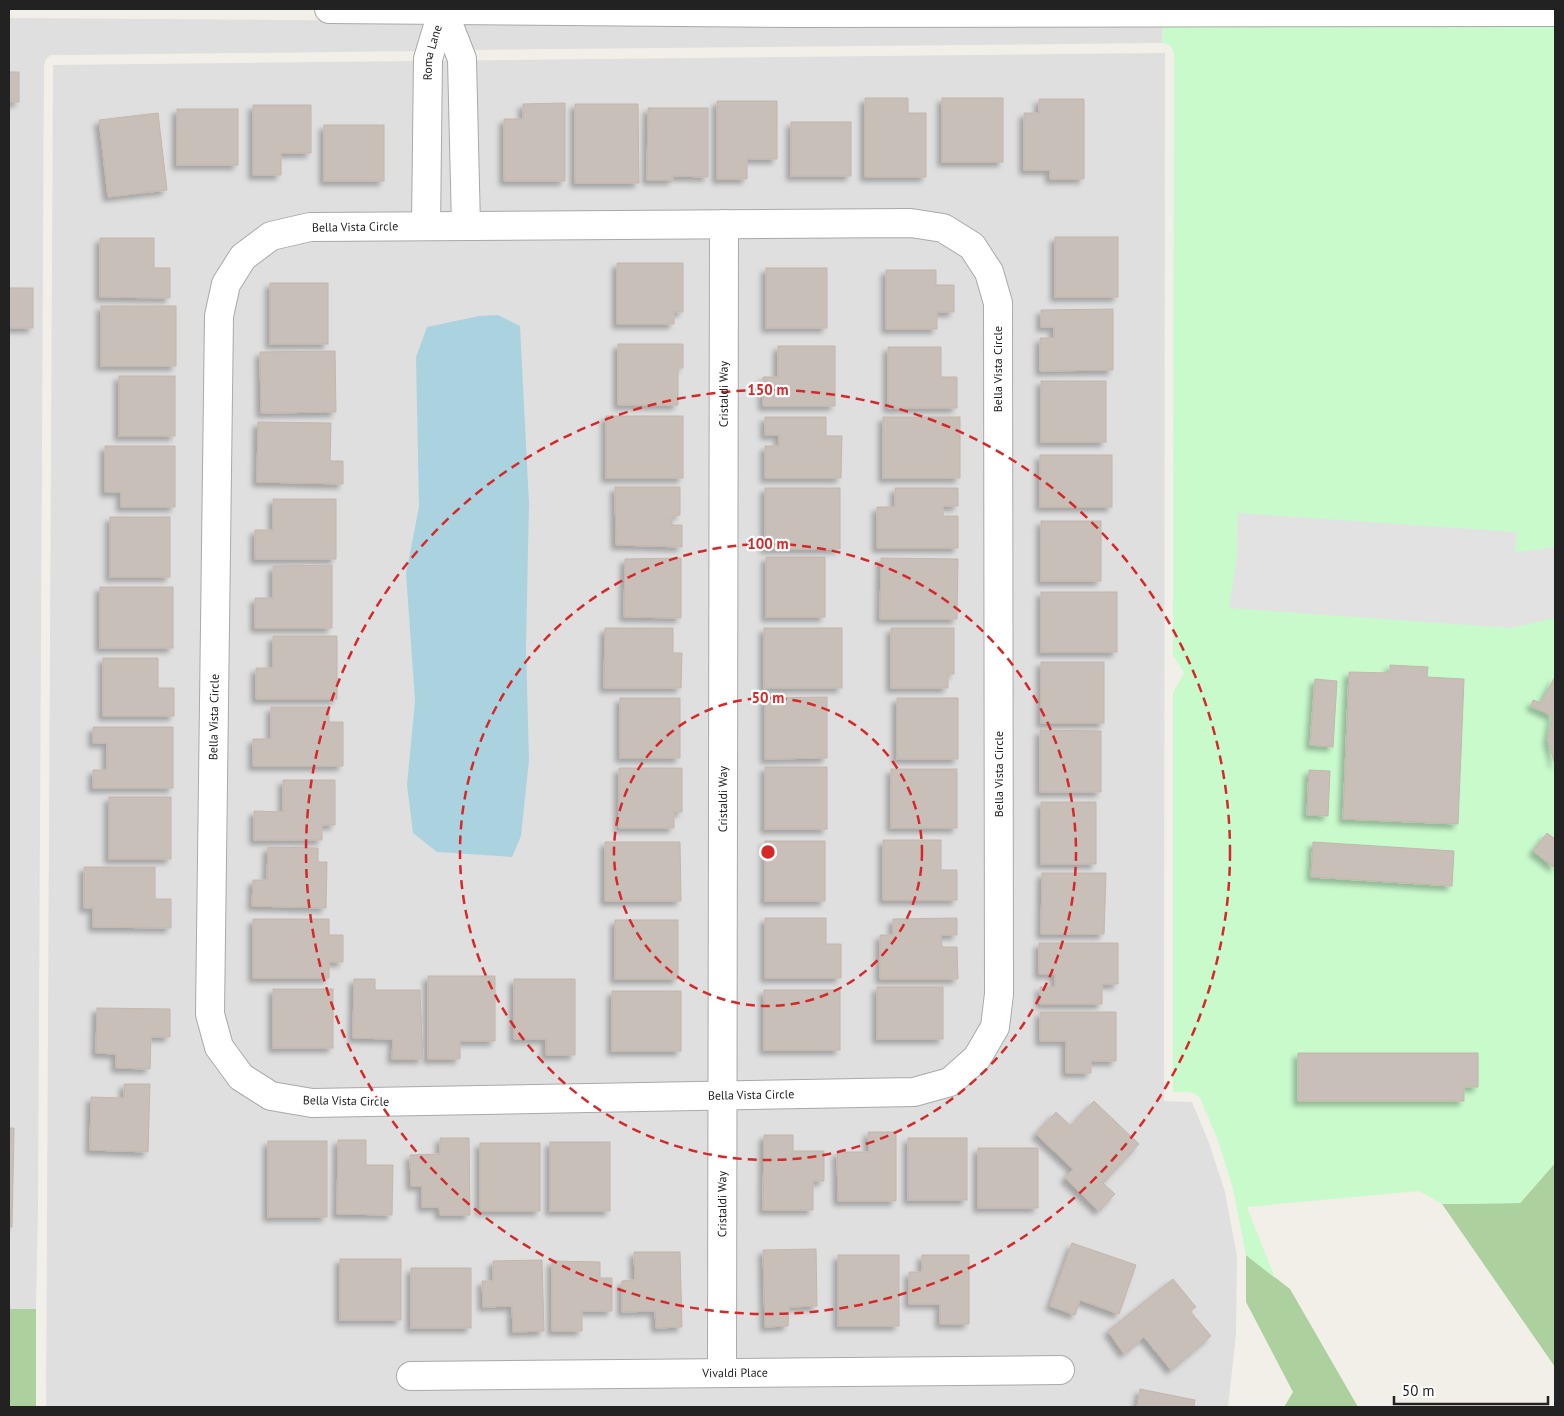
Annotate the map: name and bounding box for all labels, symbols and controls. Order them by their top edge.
street label: Roma Lane [420,23,445,80]
street label: Bella Vista Circle [312,218,398,235]
street label: Bella Vista Circle [990,326,1005,412]
street label: Cristaldi Way [716,360,731,427]
text: 150 m [747,380,789,399]
text: 100 m [747,534,789,553]
street label: Bella Vista Circle [205,674,222,760]
text: 50 m [752,688,784,707]
street label: Bella Vista Circle [991,731,1006,817]
street label: Cristaldi Way [715,765,730,832]
centre of rings [759,843,777,861]
street label: Bella Vista Circle [708,1086,794,1103]
street label: Bella Vista Circle [303,1092,389,1109]
street label: Cristaldi Way [714,1170,729,1237]
street label: Vivaldi Place [701,1365,768,1380]
scale bar [1394,1374,1548,1406]
text: 50 m [1402,1381,1435,1400]

